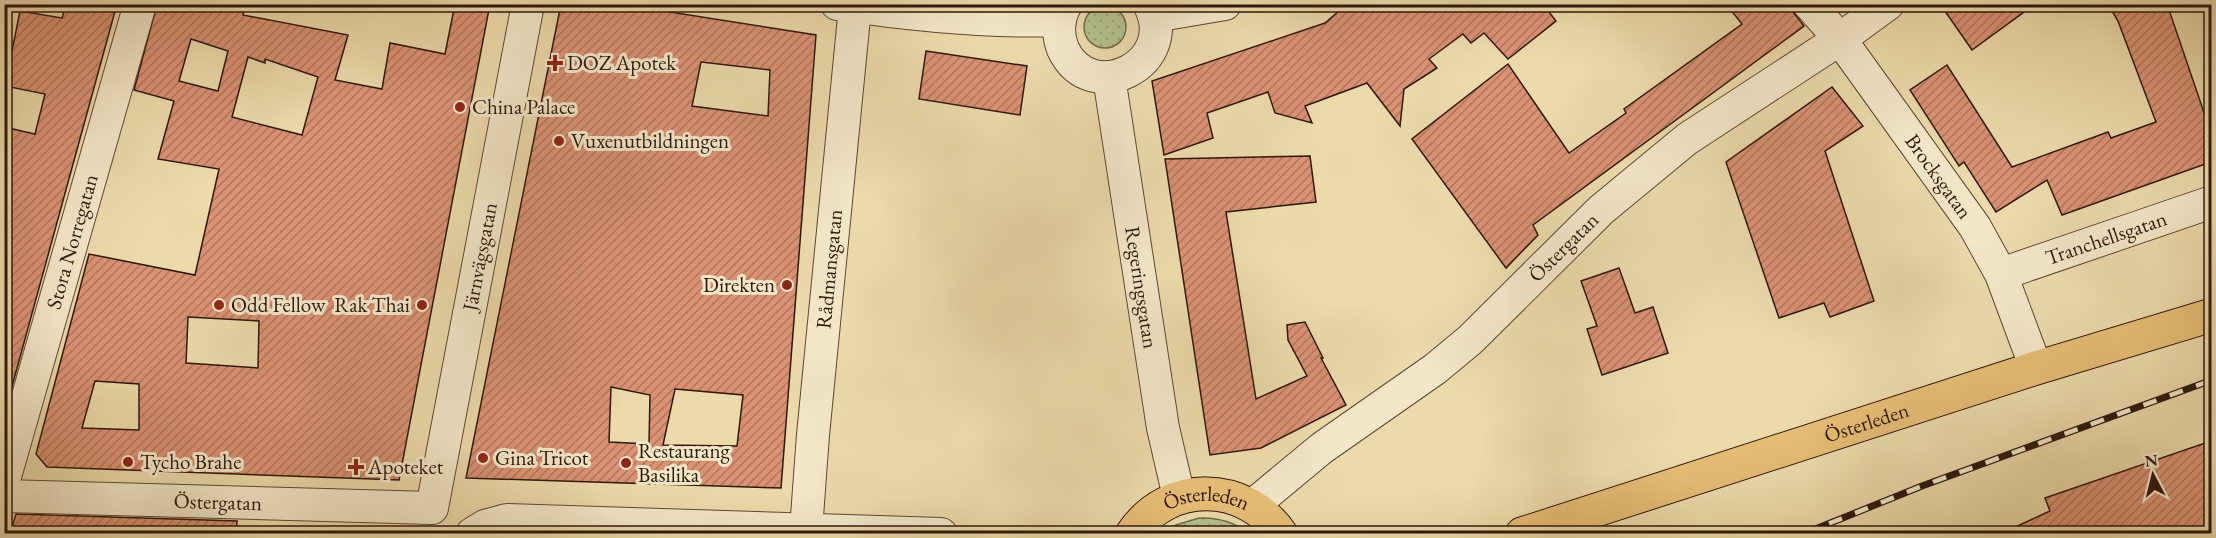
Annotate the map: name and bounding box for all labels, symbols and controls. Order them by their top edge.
place label: DOZ Apotek [567,49,677,76]
marker: DOZ Apotek [548,56,562,70]
place label: China Palace [472,93,575,120]
marker: China Palace [453,100,467,114]
place label: Vuxenutbildningen [571,127,729,154]
street label: Brocksgatan [1899,128,1979,224]
marker: Vuxenutbildningen [552,134,566,148]
street label: Stora Norregatan [40,171,104,312]
street label: Järnvägsgatan [455,200,503,315]
street label: Tranchellsgatan [2042,204,2170,271]
street label: Östergatan [1522,206,1604,288]
street label: Rådmansgatan [809,208,848,330]
street label: Regeringsgatan [1119,224,1165,350]
place label: Direkten [703,271,775,298]
marker: Direkten [780,278,794,292]
place label: Odd Fellow [231,291,326,318]
place label: Rak Thai [334,291,410,318]
marker: Odd Fellow [212,298,226,312]
marker: Rak Thai [415,298,429,312]
street label: Österleden [1820,396,1912,449]
place label: Restaurang Basilika [638,437,730,488]
place label: Gina Tricot [495,444,589,471]
north arrow [2123,445,2183,505]
place label: Tycho Brahe [140,448,241,475]
text: N [2144,449,2159,472]
marker: Gina Tricot [476,451,490,465]
place label: Apoteket [367,453,444,480]
marker: Tycho Brahe [121,455,135,469]
marker: Restaurang Basilika [619,456,633,470]
marker: Apoteket [349,460,363,474]
street label: Österleden [1159,480,1254,516]
street label: Östergatan [173,487,262,516]

